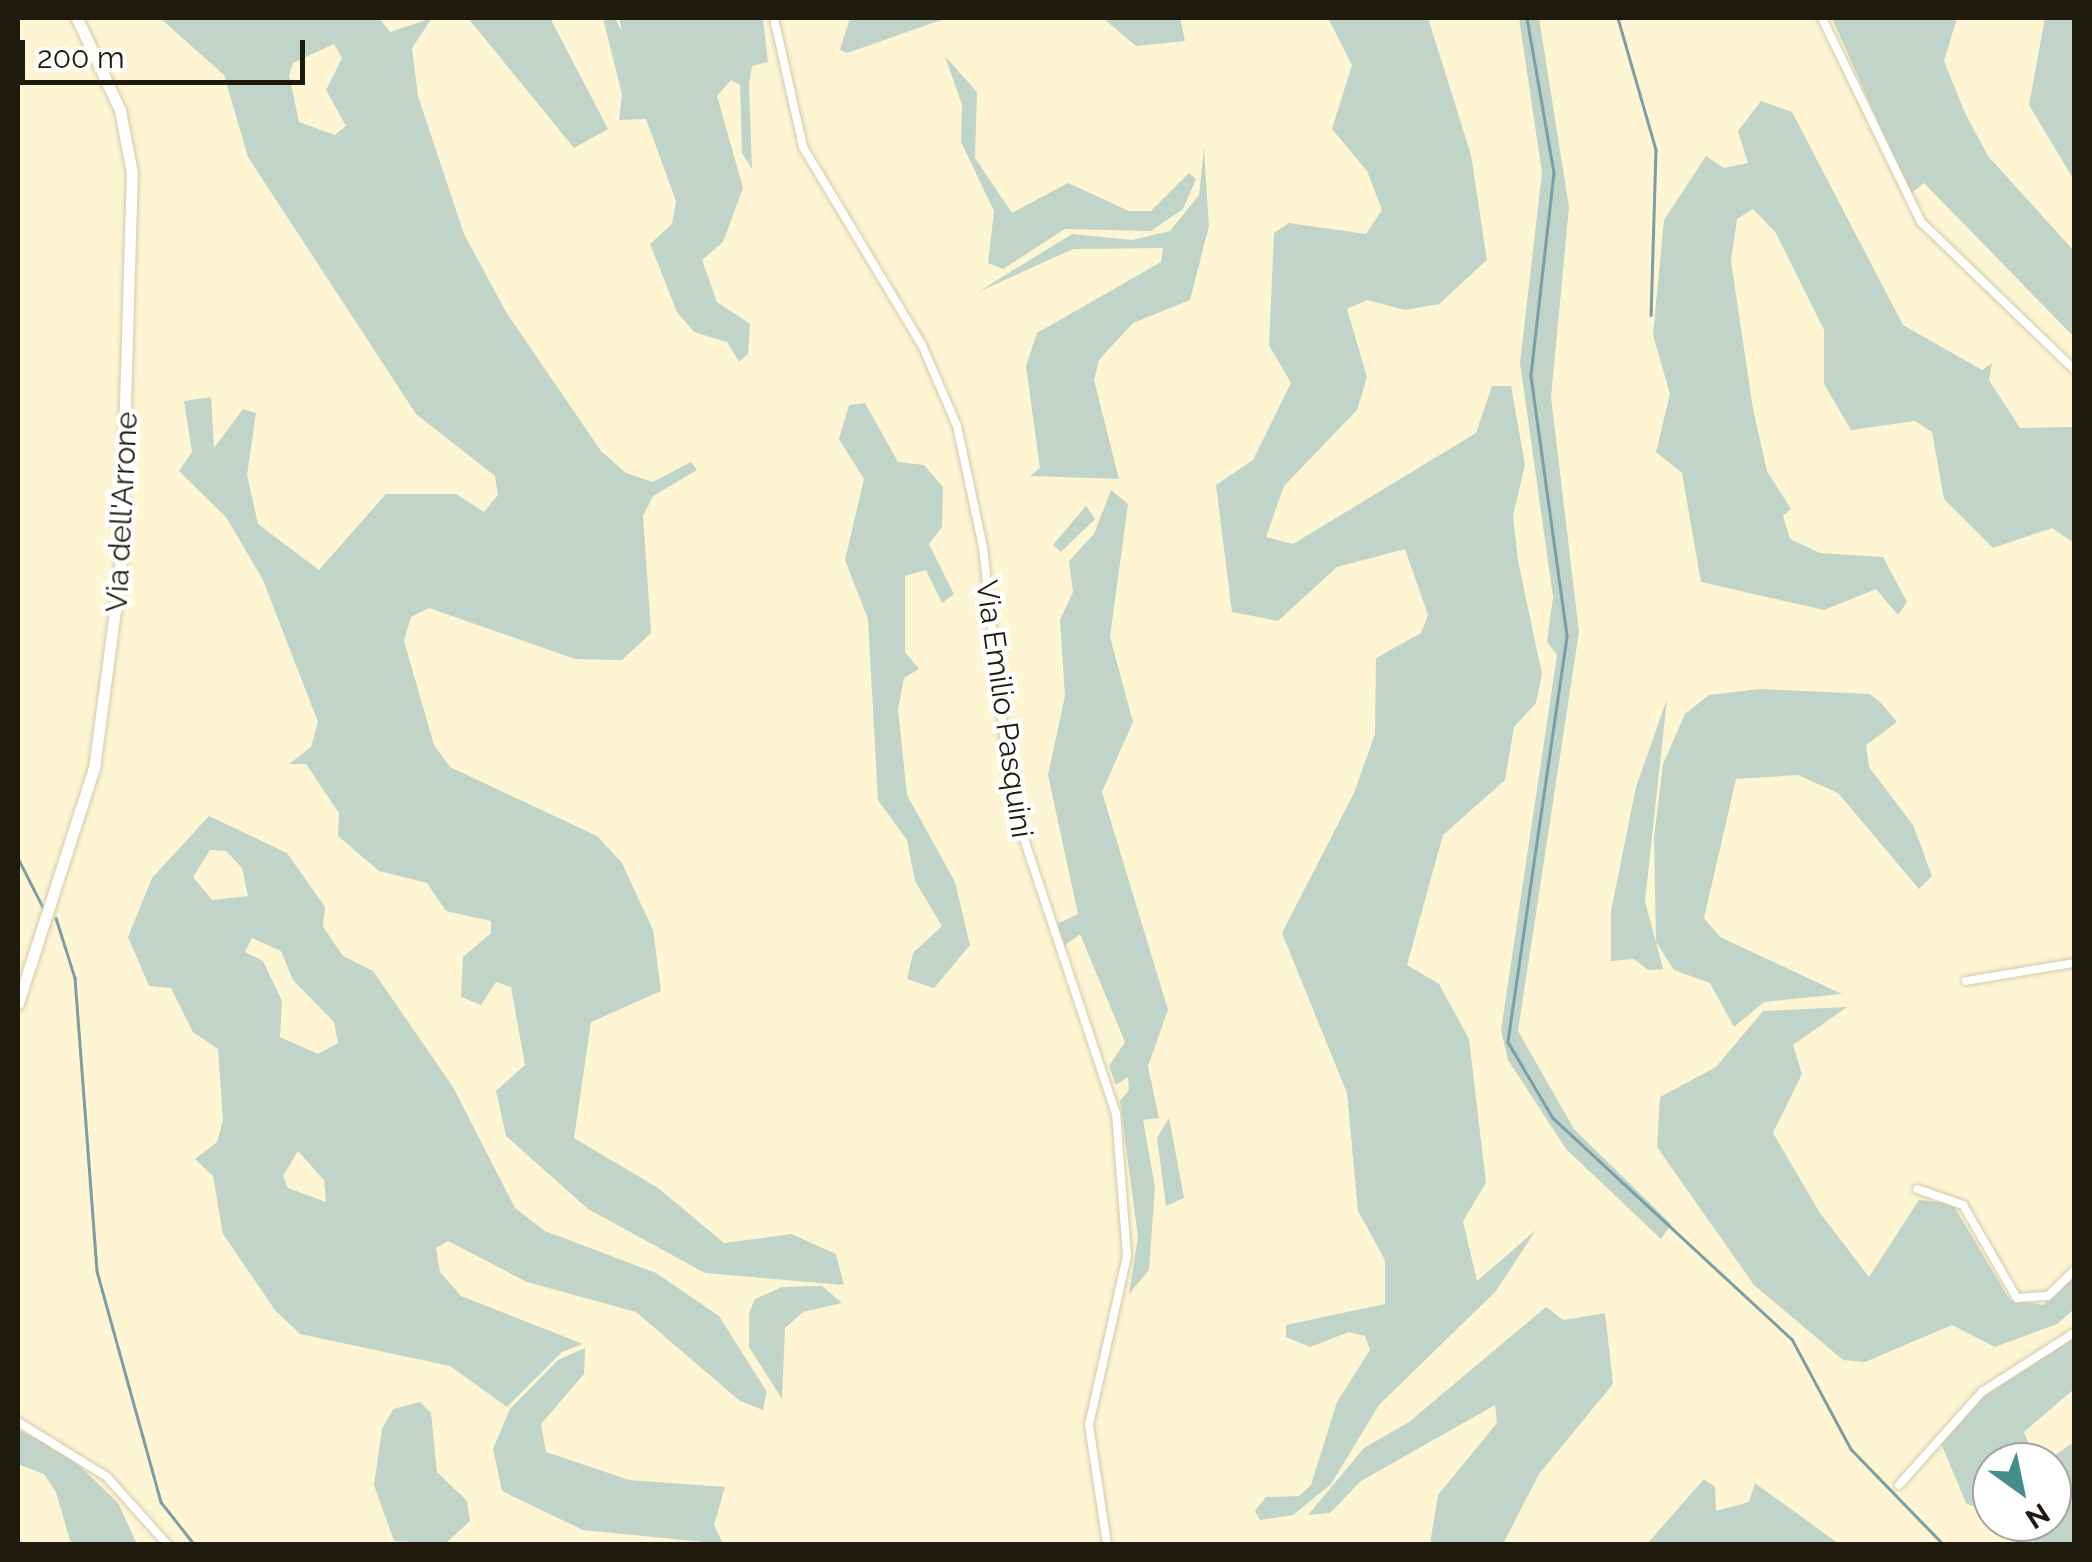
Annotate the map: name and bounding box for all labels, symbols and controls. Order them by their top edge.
scale bar [25,20,310,82]
text: 200 m [37,40,125,75]
street label: Via dell'Arrone [99,411,145,613]
street label: Via Emilio Pasquini [968,578,1040,840]
north arrow [1972,1442,2072,1542]
text: N [2020,1496,2055,1536]

